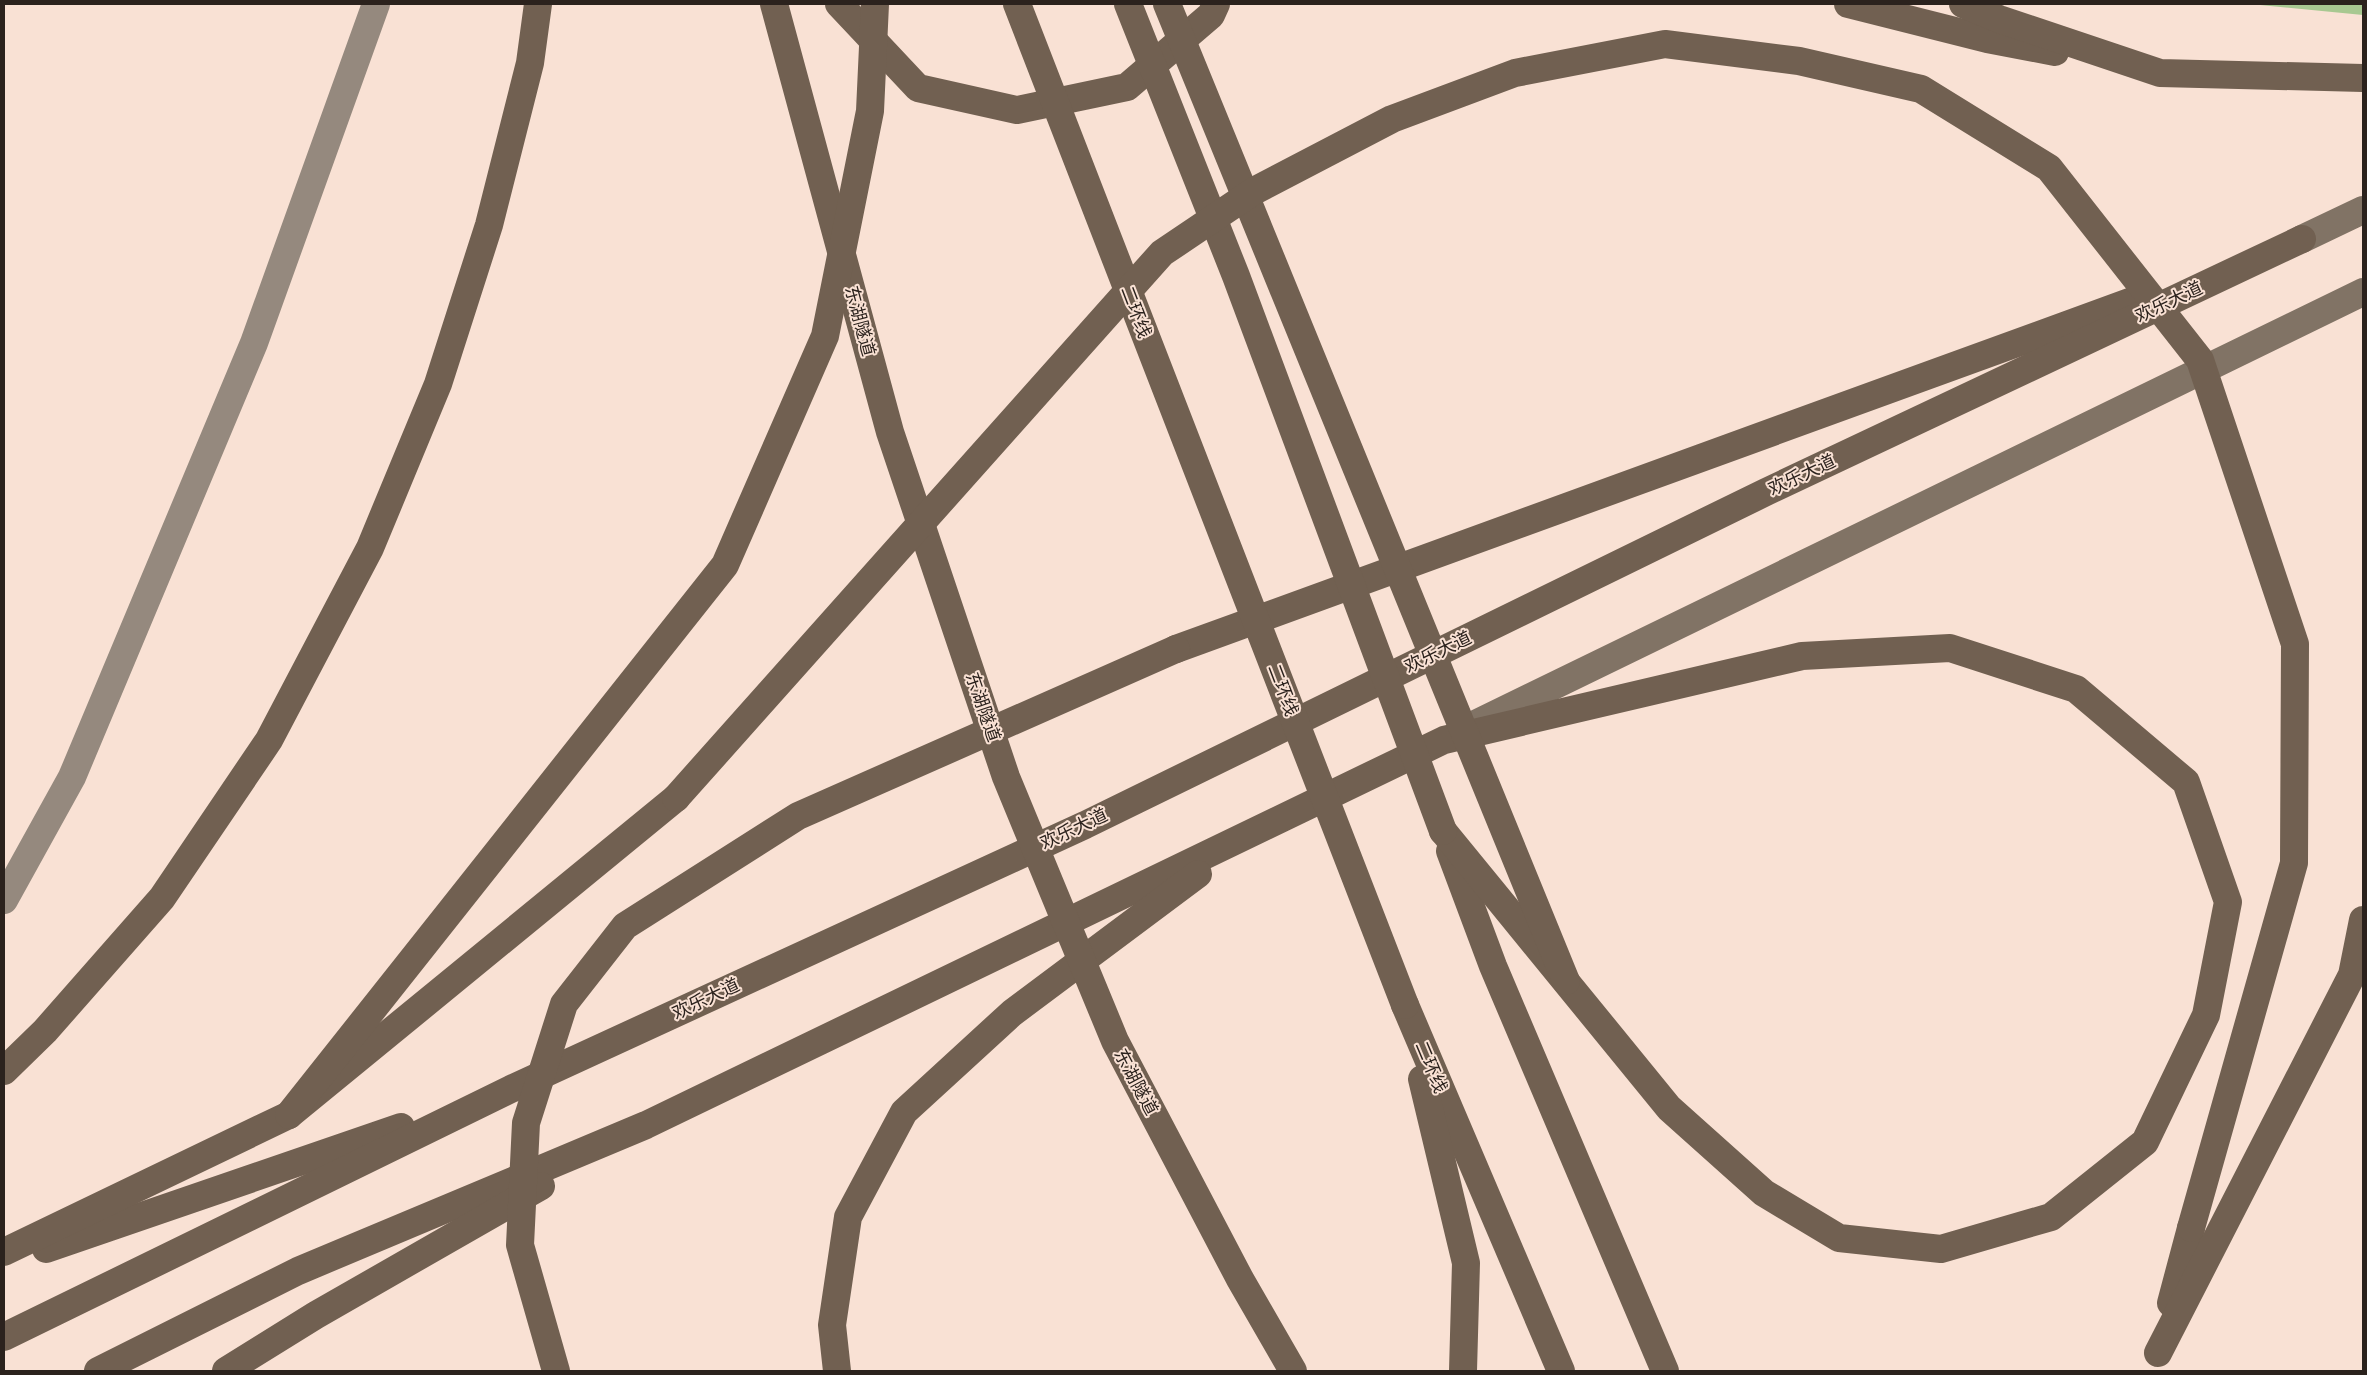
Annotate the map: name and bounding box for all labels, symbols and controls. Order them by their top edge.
street label: 欢乐大道 [2132,277,2206,327]
street label: 东湖隧道 [840,283,880,359]
street label: 二环线 [1116,283,1156,341]
street label: 欢乐大道 [1765,450,1839,500]
street label: 欢乐大道 [1401,626,1475,678]
street label: 二环线 [1263,661,1303,719]
street label: 东湖隧道 [961,669,1005,745]
street label: 欢乐大道 [1037,804,1111,854]
street label: 欢乐大道 [669,974,743,1024]
street label: 二环线 [1410,1038,1452,1096]
street label: 东湖隧道 [1109,1045,1163,1119]

